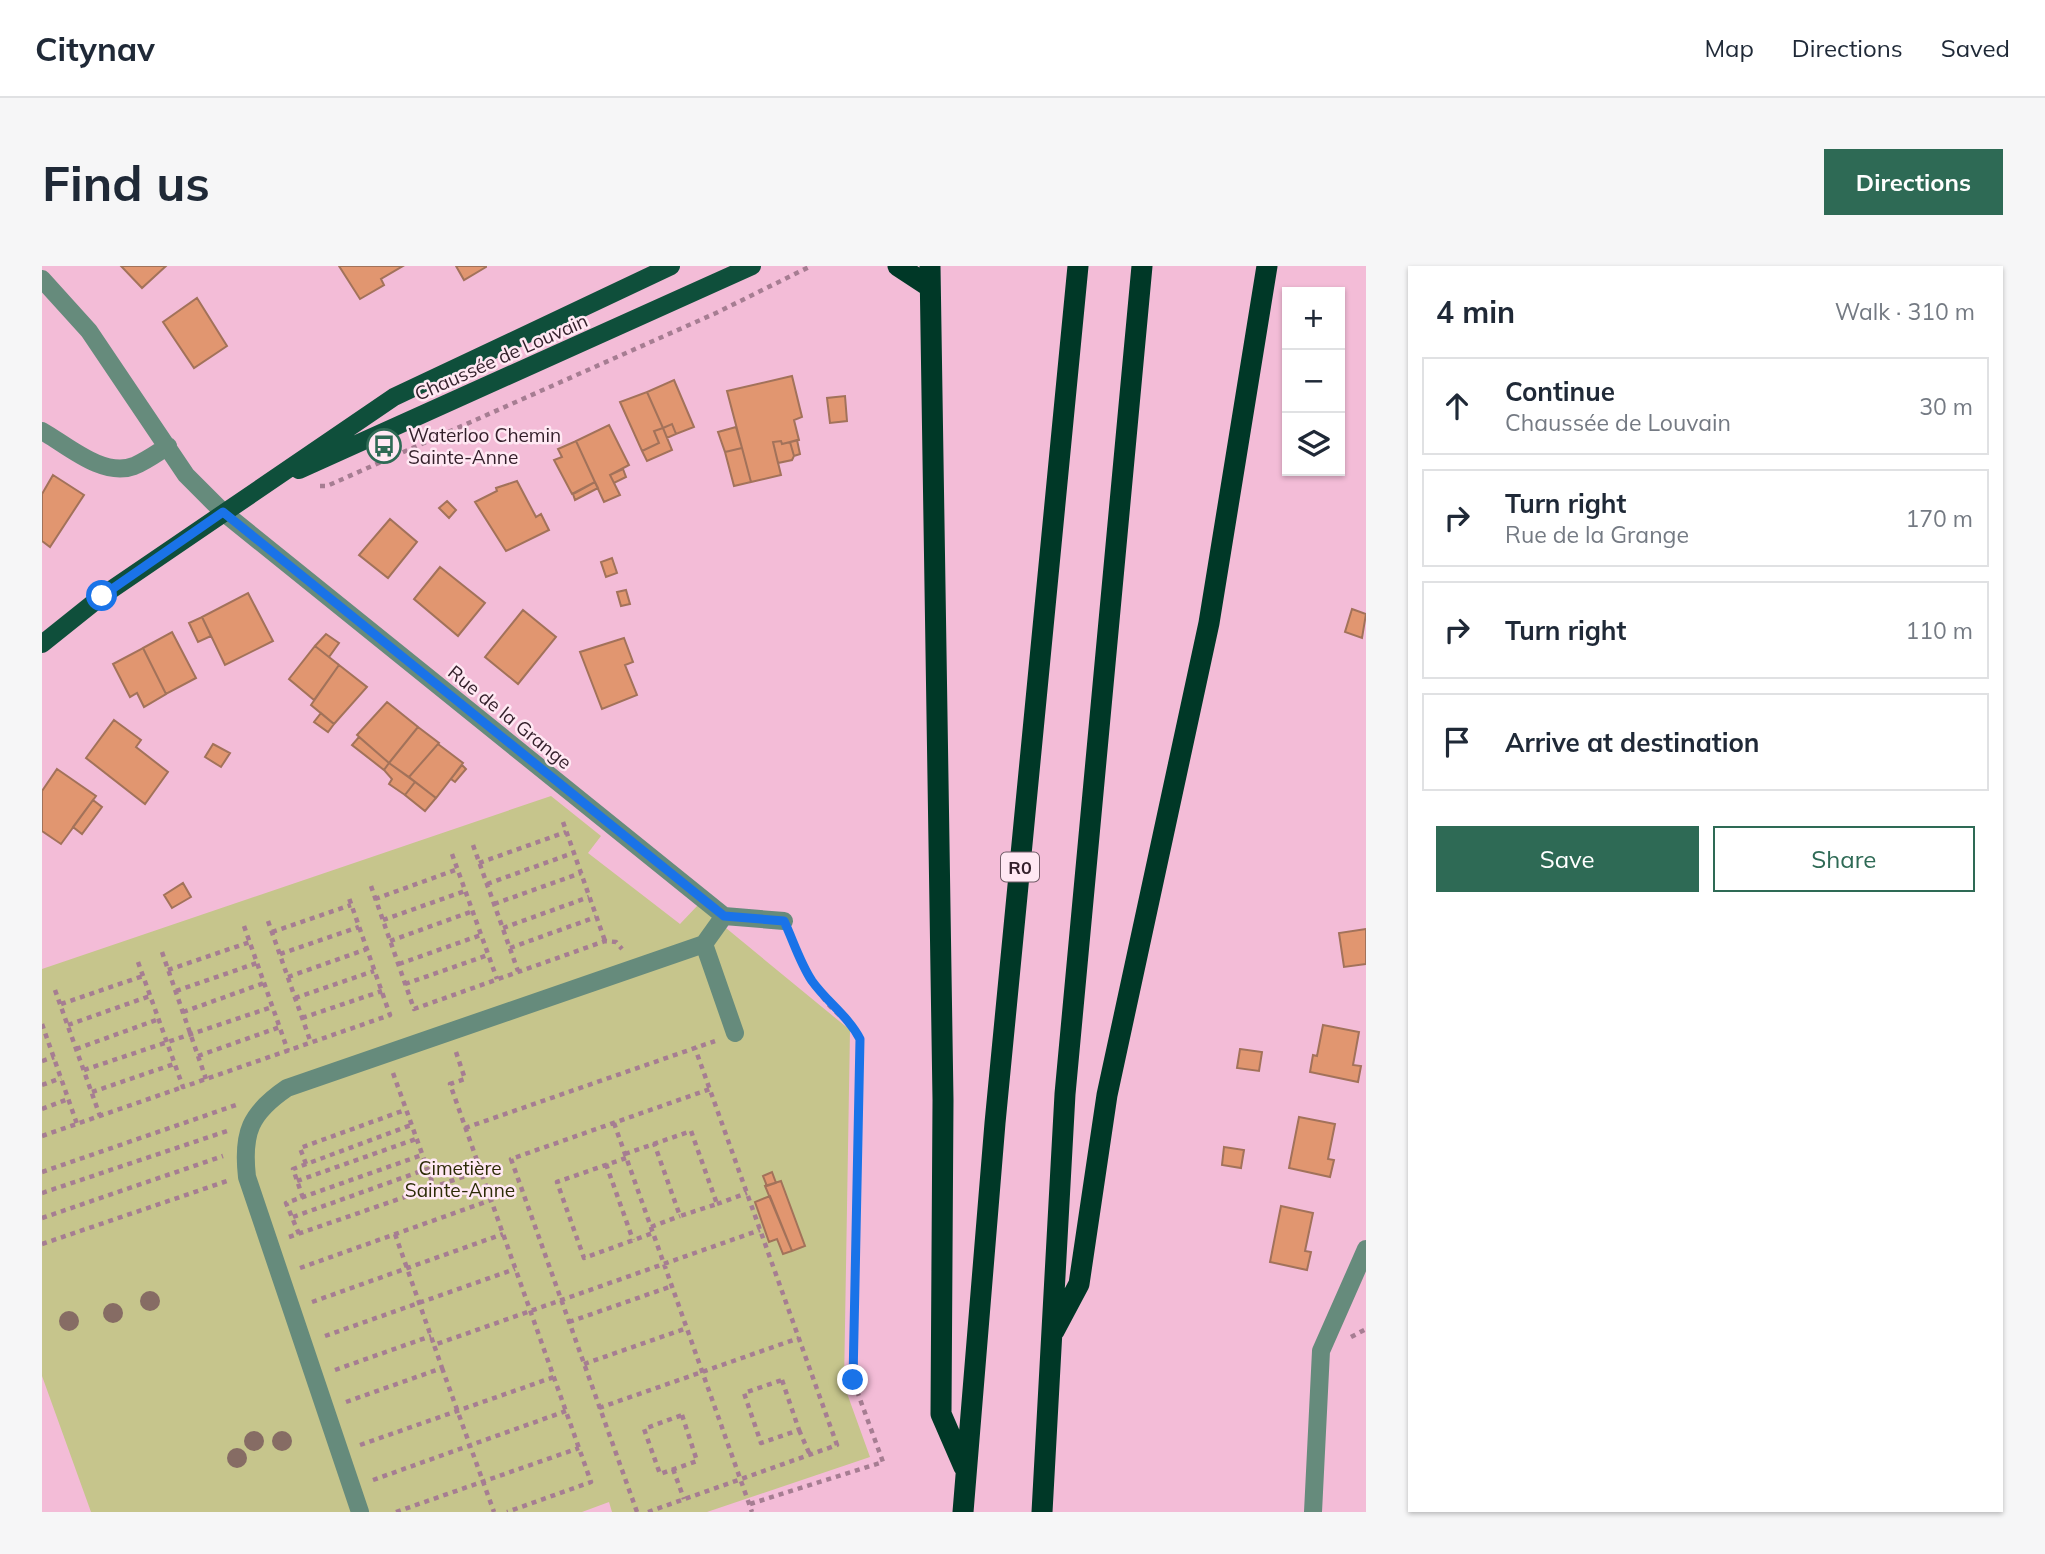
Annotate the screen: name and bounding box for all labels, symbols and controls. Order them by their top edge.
text: Citynav [35,28,155,69]
text: Map [1704,33,1754,63]
text: Directions [1792,33,1903,63]
text: Saved [1941,33,2010,63]
button: Directions [1824,149,2003,215]
text: Find us [42,152,210,213]
map controls [1282,287,1345,476]
button: + [1282,287,1345,350]
text: 4 min [1436,293,1515,331]
text: Walk · 310 m [1835,297,1975,326]
street label: Chaussée de Louvain [411,308,591,406]
button: − [1282,350,1345,413]
text: Continue [1505,375,1615,408]
icon: ahead [1438,387,1476,425]
text: 30 m [1919,392,1973,421]
text: Chaussée de Louvain [1505,408,1731,437]
button: layers [1282,413,1345,476]
place label: Waterloo Chemin Sainte-Anne [408,423,561,469]
bus stop icon: Waterloo Chemin Sainte-Anne [365,427,403,465]
text: Turn right [1505,487,1626,520]
icon: right [1438,499,1476,537]
text: 170 m [1905,504,1973,533]
text: Rue de la Grange [1505,520,1689,549]
route start [86,580,117,611]
icon: right [1438,611,1476,649]
text: Turn right [1505,614,1626,647]
text: 110 m [1905,616,1973,645]
street label: Rue de la Grange [443,660,577,774]
icon: arrive [1438,723,1476,761]
text: Arrive at destination [1505,726,1760,759]
button: Save [1436,826,1699,892]
button: Share [1713,826,1975,892]
road number: R0 [1001,852,1039,882]
park label: Cimetière Sainte-Anne [405,1156,515,1202]
route end [837,1364,868,1395]

